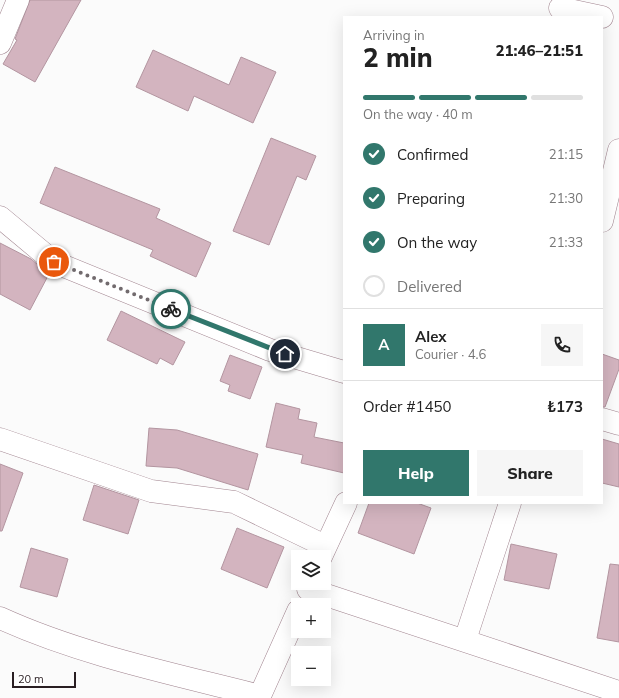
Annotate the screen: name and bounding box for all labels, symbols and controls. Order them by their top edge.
text: Arriving in [363,27,425,43]
text: 2 min [363,41,433,74]
text: 21:46–21:51 [496,41,583,60]
text: On the way · 40 m [363,106,473,122]
icon: check [363,143,385,165]
text: Confirmed [397,145,468,164]
text: 21:15 [549,146,583,162]
icon: check [363,187,385,209]
text: Preparing [397,189,465,208]
text: 21:30 [549,190,583,206]
icon: check [363,231,385,253]
text: On the way [397,233,477,252]
text: 21:33 [549,234,583,250]
pin [37,245,71,279]
icon: bag [43,251,65,273]
text: Delivered [397,277,462,296]
courier [151,289,191,329]
icon: bike [160,298,182,320]
button: phone [541,324,583,366]
text: Alex [415,327,447,346]
text: A [378,335,390,354]
pin [268,337,302,371]
icon: home [274,343,296,365]
text: Courier · 4.6 [415,346,486,362]
text: Order #1450 [363,397,451,416]
text: ₺173 [547,397,583,416]
button: Help [363,450,469,496]
button: Share [477,450,583,496]
map controls [291,550,331,686]
button: layers [291,550,331,590]
button: + [291,598,331,638]
button: − [291,646,331,686]
scale bar [12,670,76,689]
text: 20 m [18,672,44,686]

